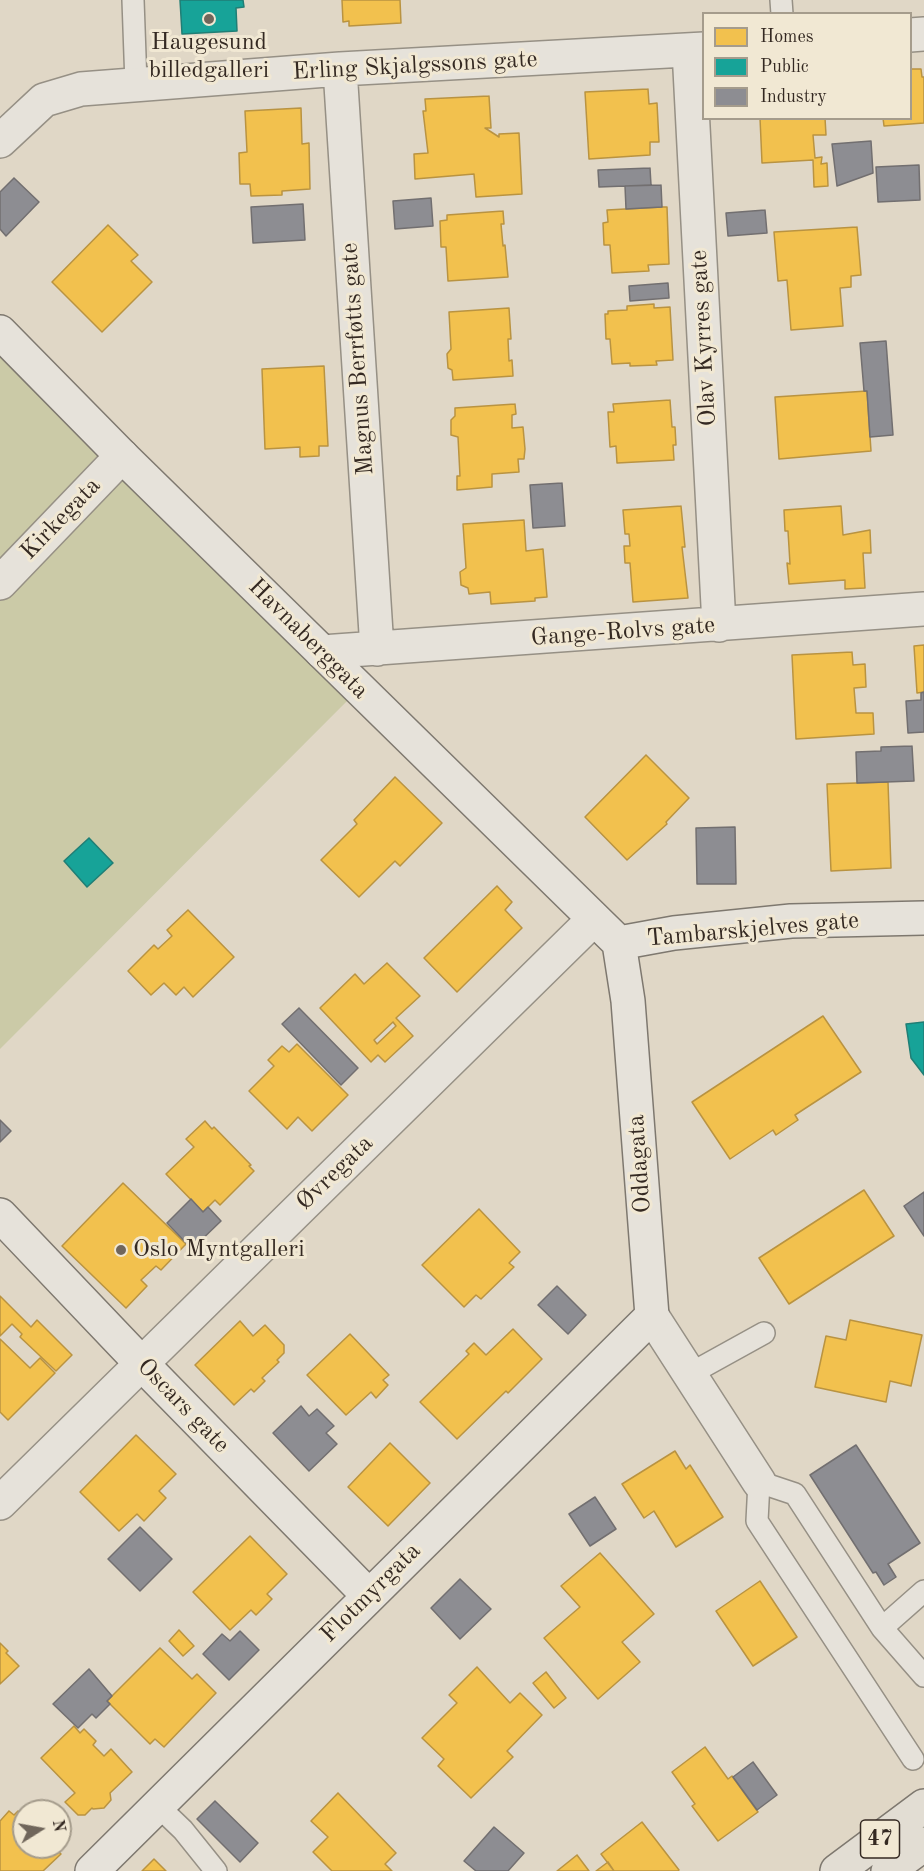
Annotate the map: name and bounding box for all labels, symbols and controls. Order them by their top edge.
marker: Haugesund billedgalleri [202,12,216,26]
legend [702,12,912,120]
text: Homes [760,28,814,46]
place label: Haugesund billedgalleri [149,29,269,85]
street label: Erling Skjalgssons gate [292,45,538,87]
text: Public [760,58,809,76]
text: Industry [760,88,827,106]
street label: Magnus Berrføtts gate [336,242,380,476]
street label: Olav Kyrres gate [685,249,723,427]
street label: Kirkegata [15,472,107,566]
street label: Havnaberggata [242,573,374,705]
street label: Gange-Rolvs gate [530,611,716,653]
street label: Tambarskjelves gate [646,906,860,954]
street label: Oddagata [622,1114,658,1214]
street label: Øvregata [291,1129,379,1217]
place label: Oslo Myntgalleri [133,1236,305,1264]
marker: Oslo Myntgalleri [114,1243,128,1257]
street label: Oscars gate [131,1353,235,1459]
street label: Flotmyrgata [315,1537,427,1649]
north arrow [12,1799,72,1859]
text: N [49,1818,67,1833]
road number: 47 [860,1820,900,1858]

